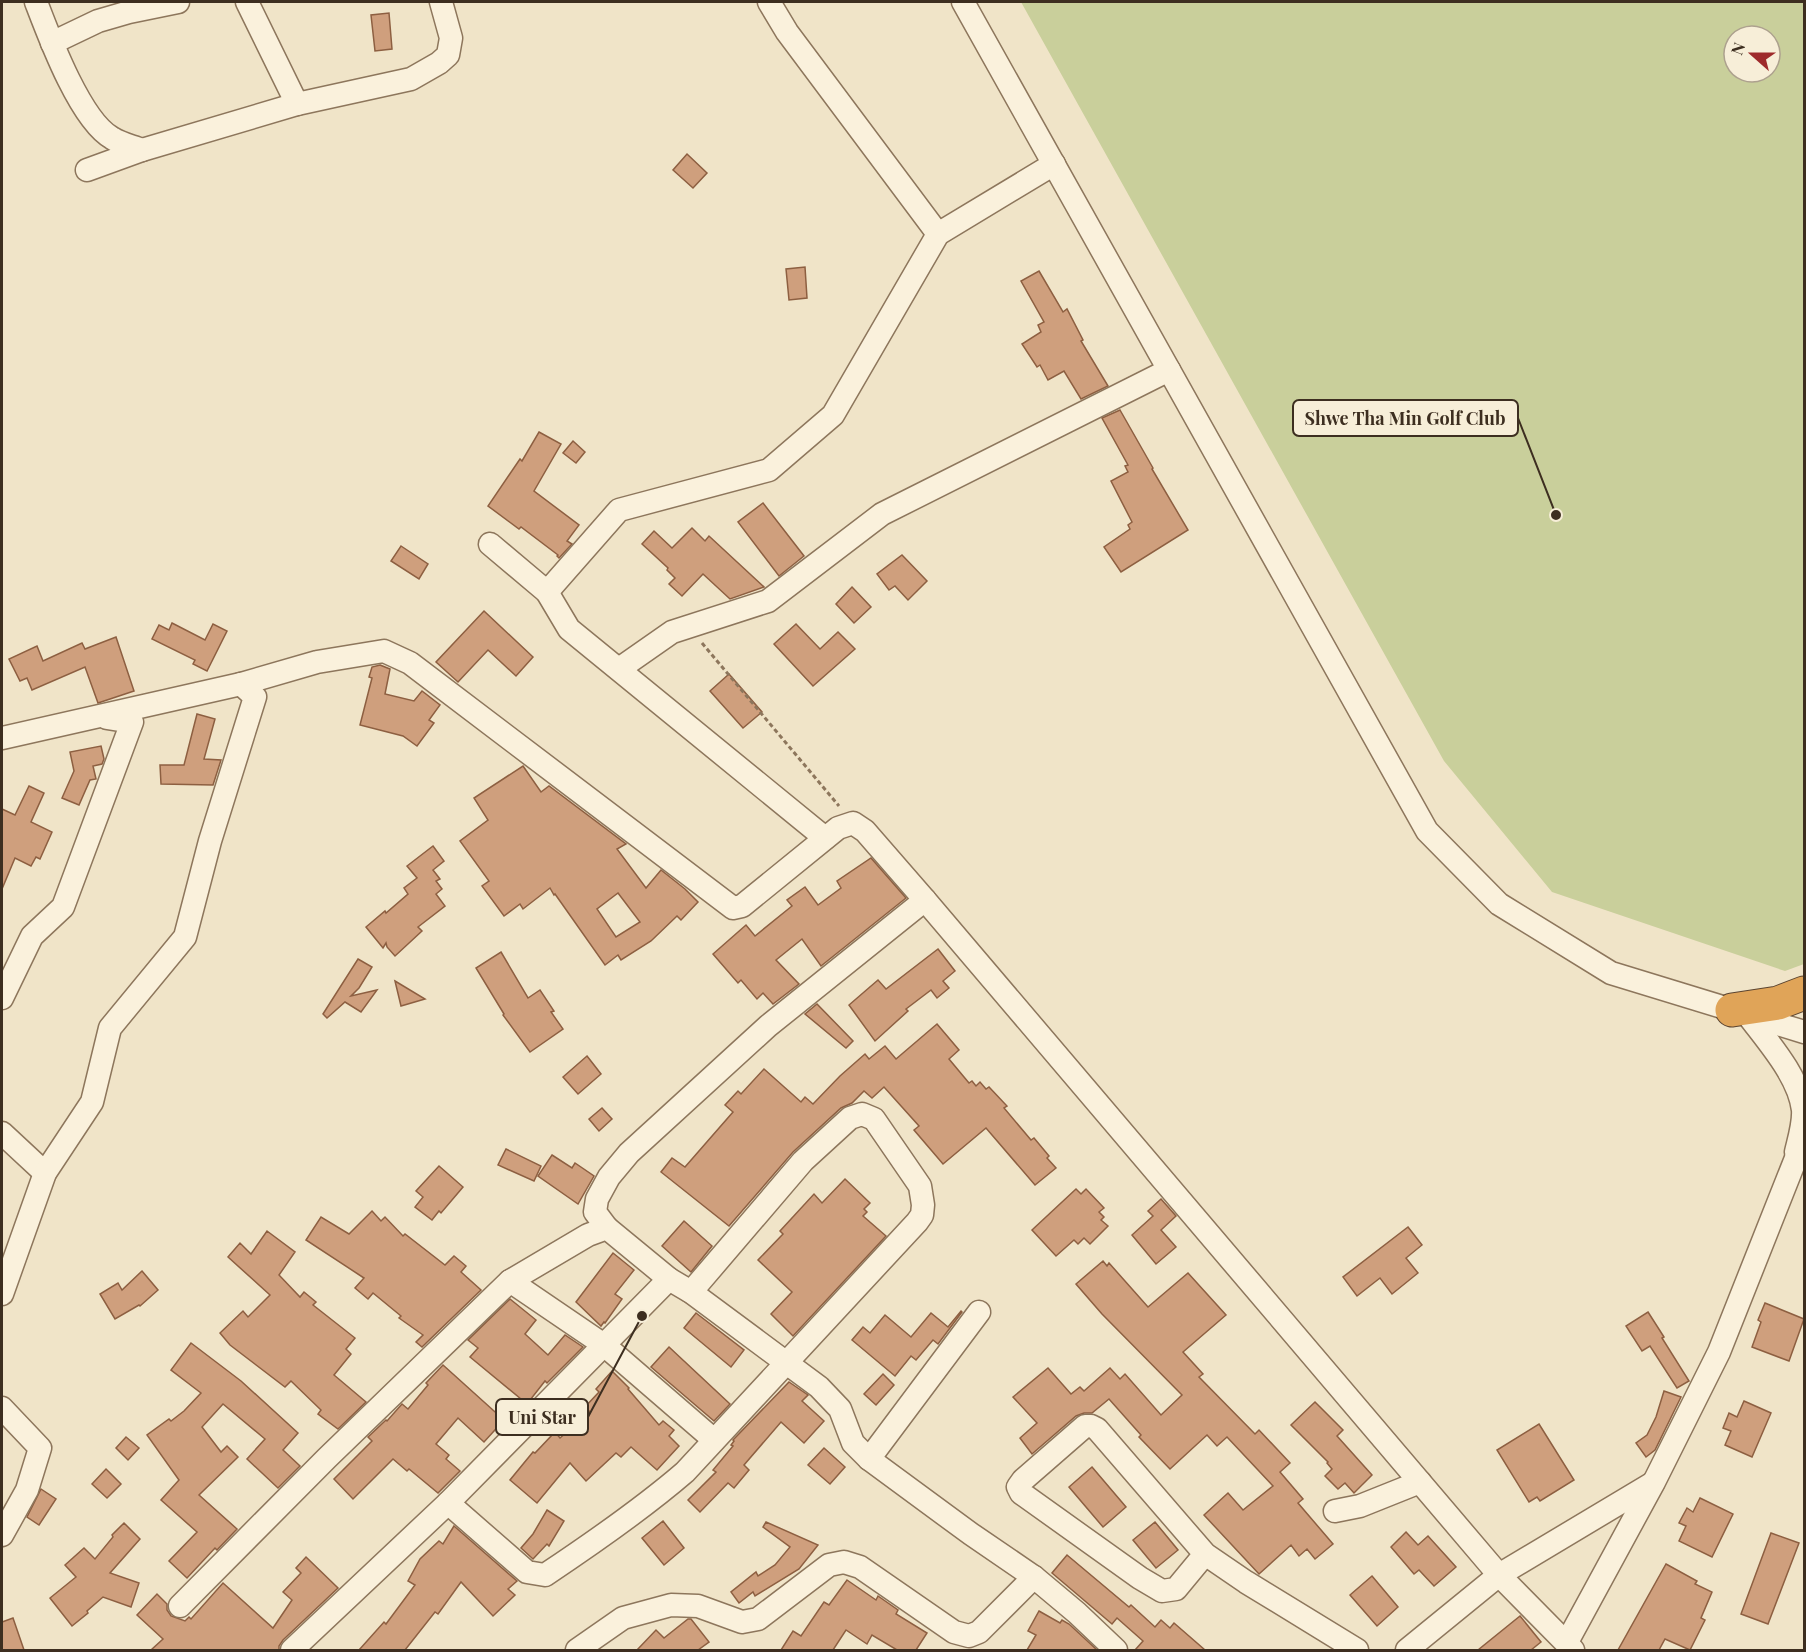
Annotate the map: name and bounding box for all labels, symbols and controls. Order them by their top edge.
north arrow [1722,24,1782,84]
text: N [1726,39,1750,58]
callout: Shwe Tha Min Golf Club [1293,400,1518,436]
text: Shwe Tha Min Golf Club [1305,406,1505,430]
callout: Uni Star [496,1399,588,1435]
text: Uni Star [508,1405,576,1429]

